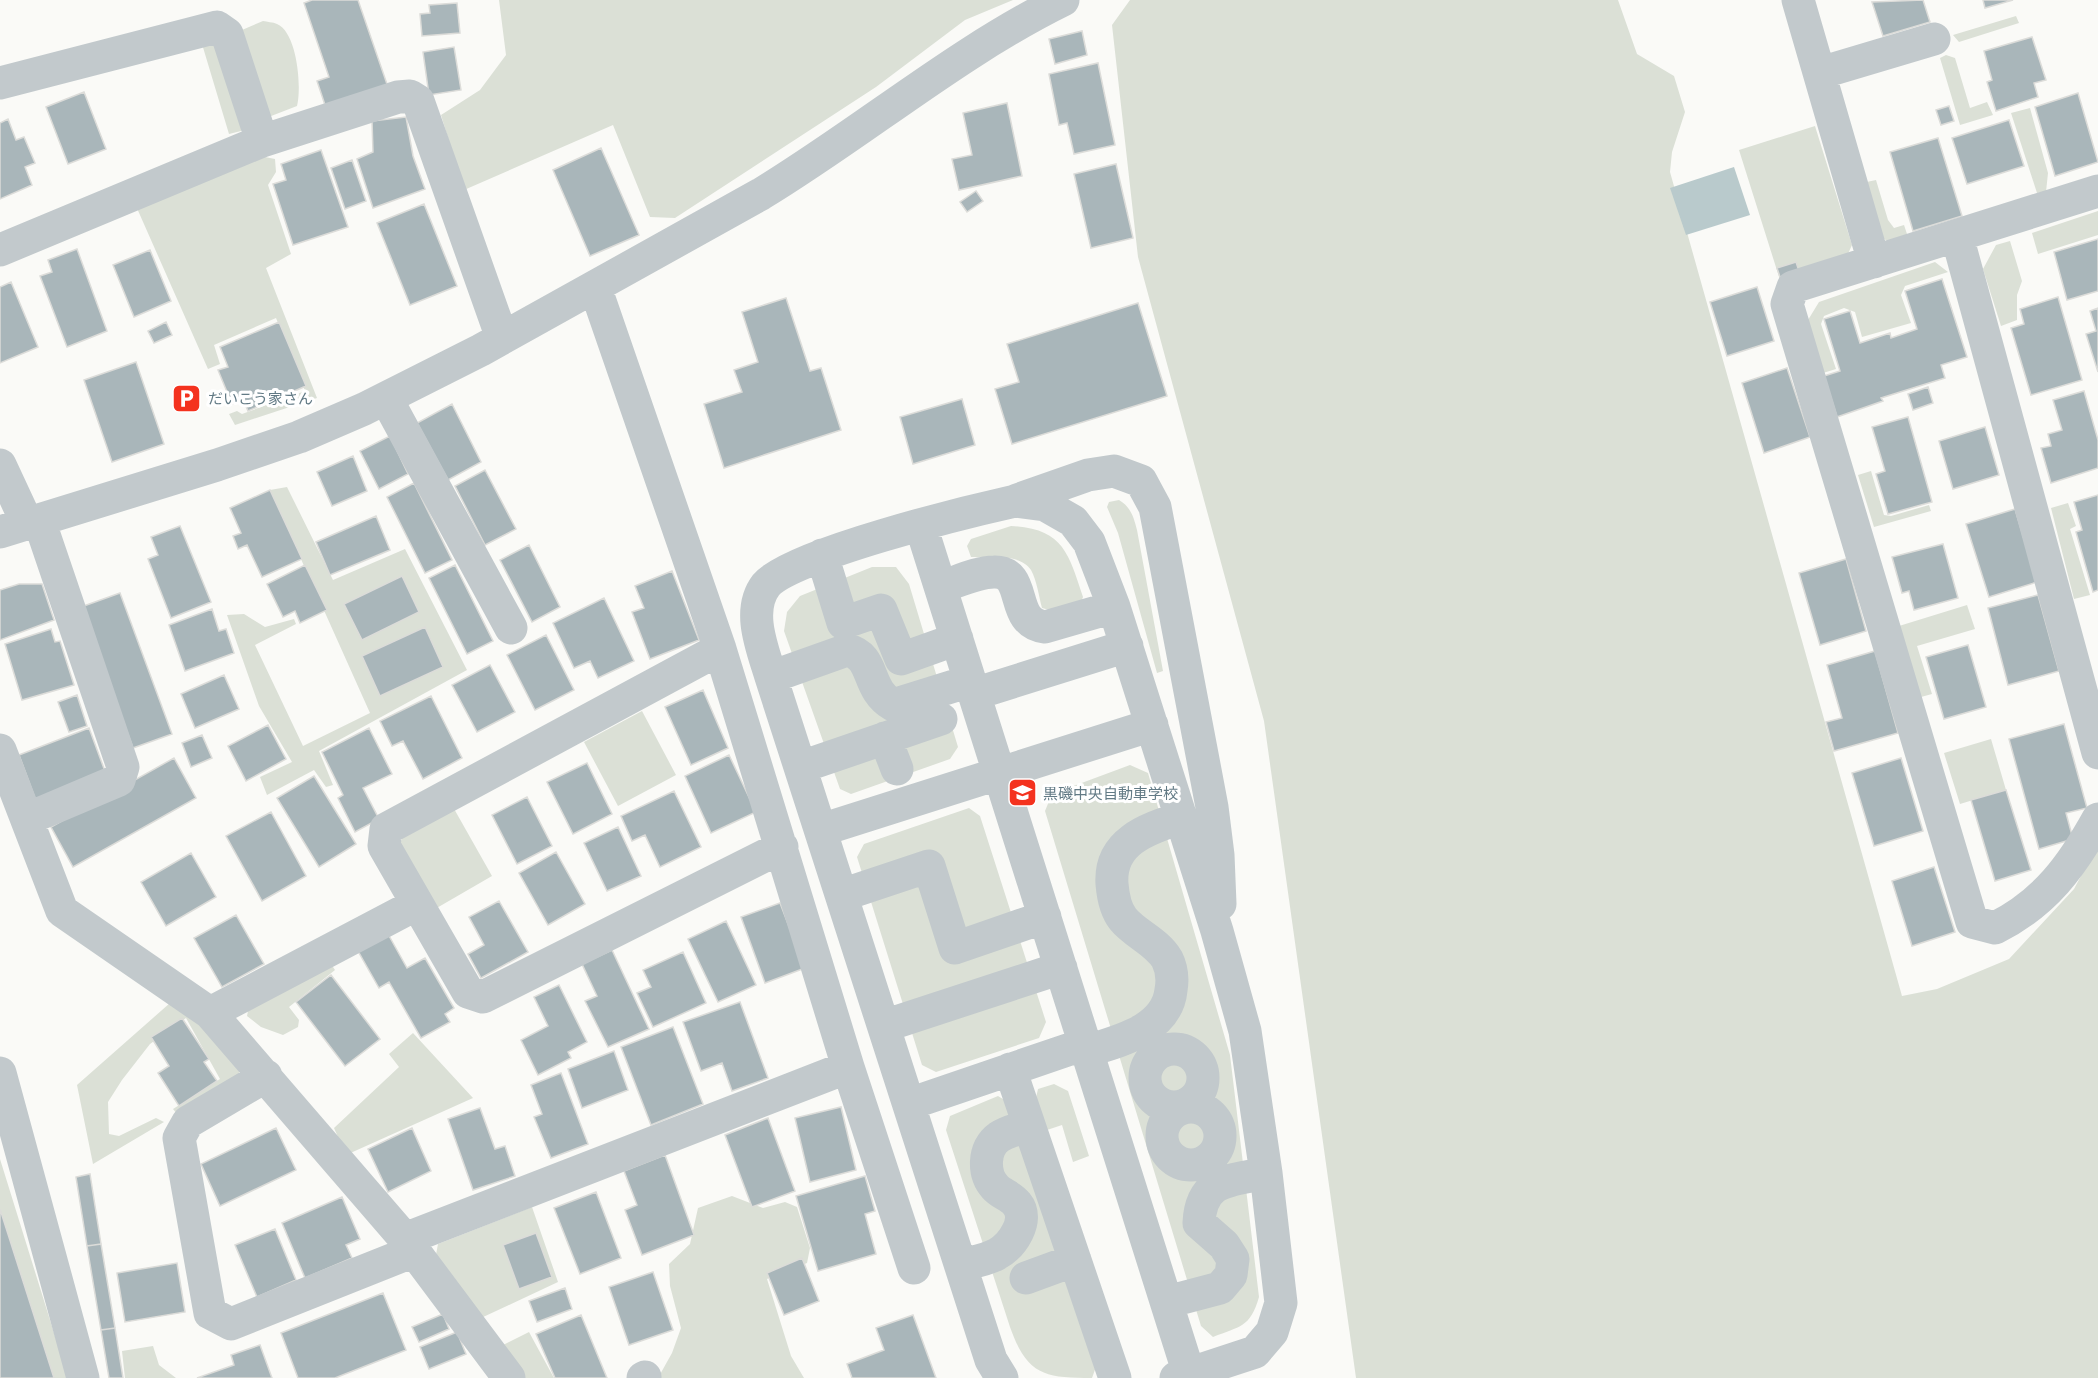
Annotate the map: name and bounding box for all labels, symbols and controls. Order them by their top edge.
parking icon: だいこう家さん [171,382,203,414]
place label: だいこう家さん [208,389,313,408]
school or university icon: 黒磯中央自動車学校 [1006,777,1038,809]
place label: 黒磯中央自動車学校 [1043,784,1178,803]

